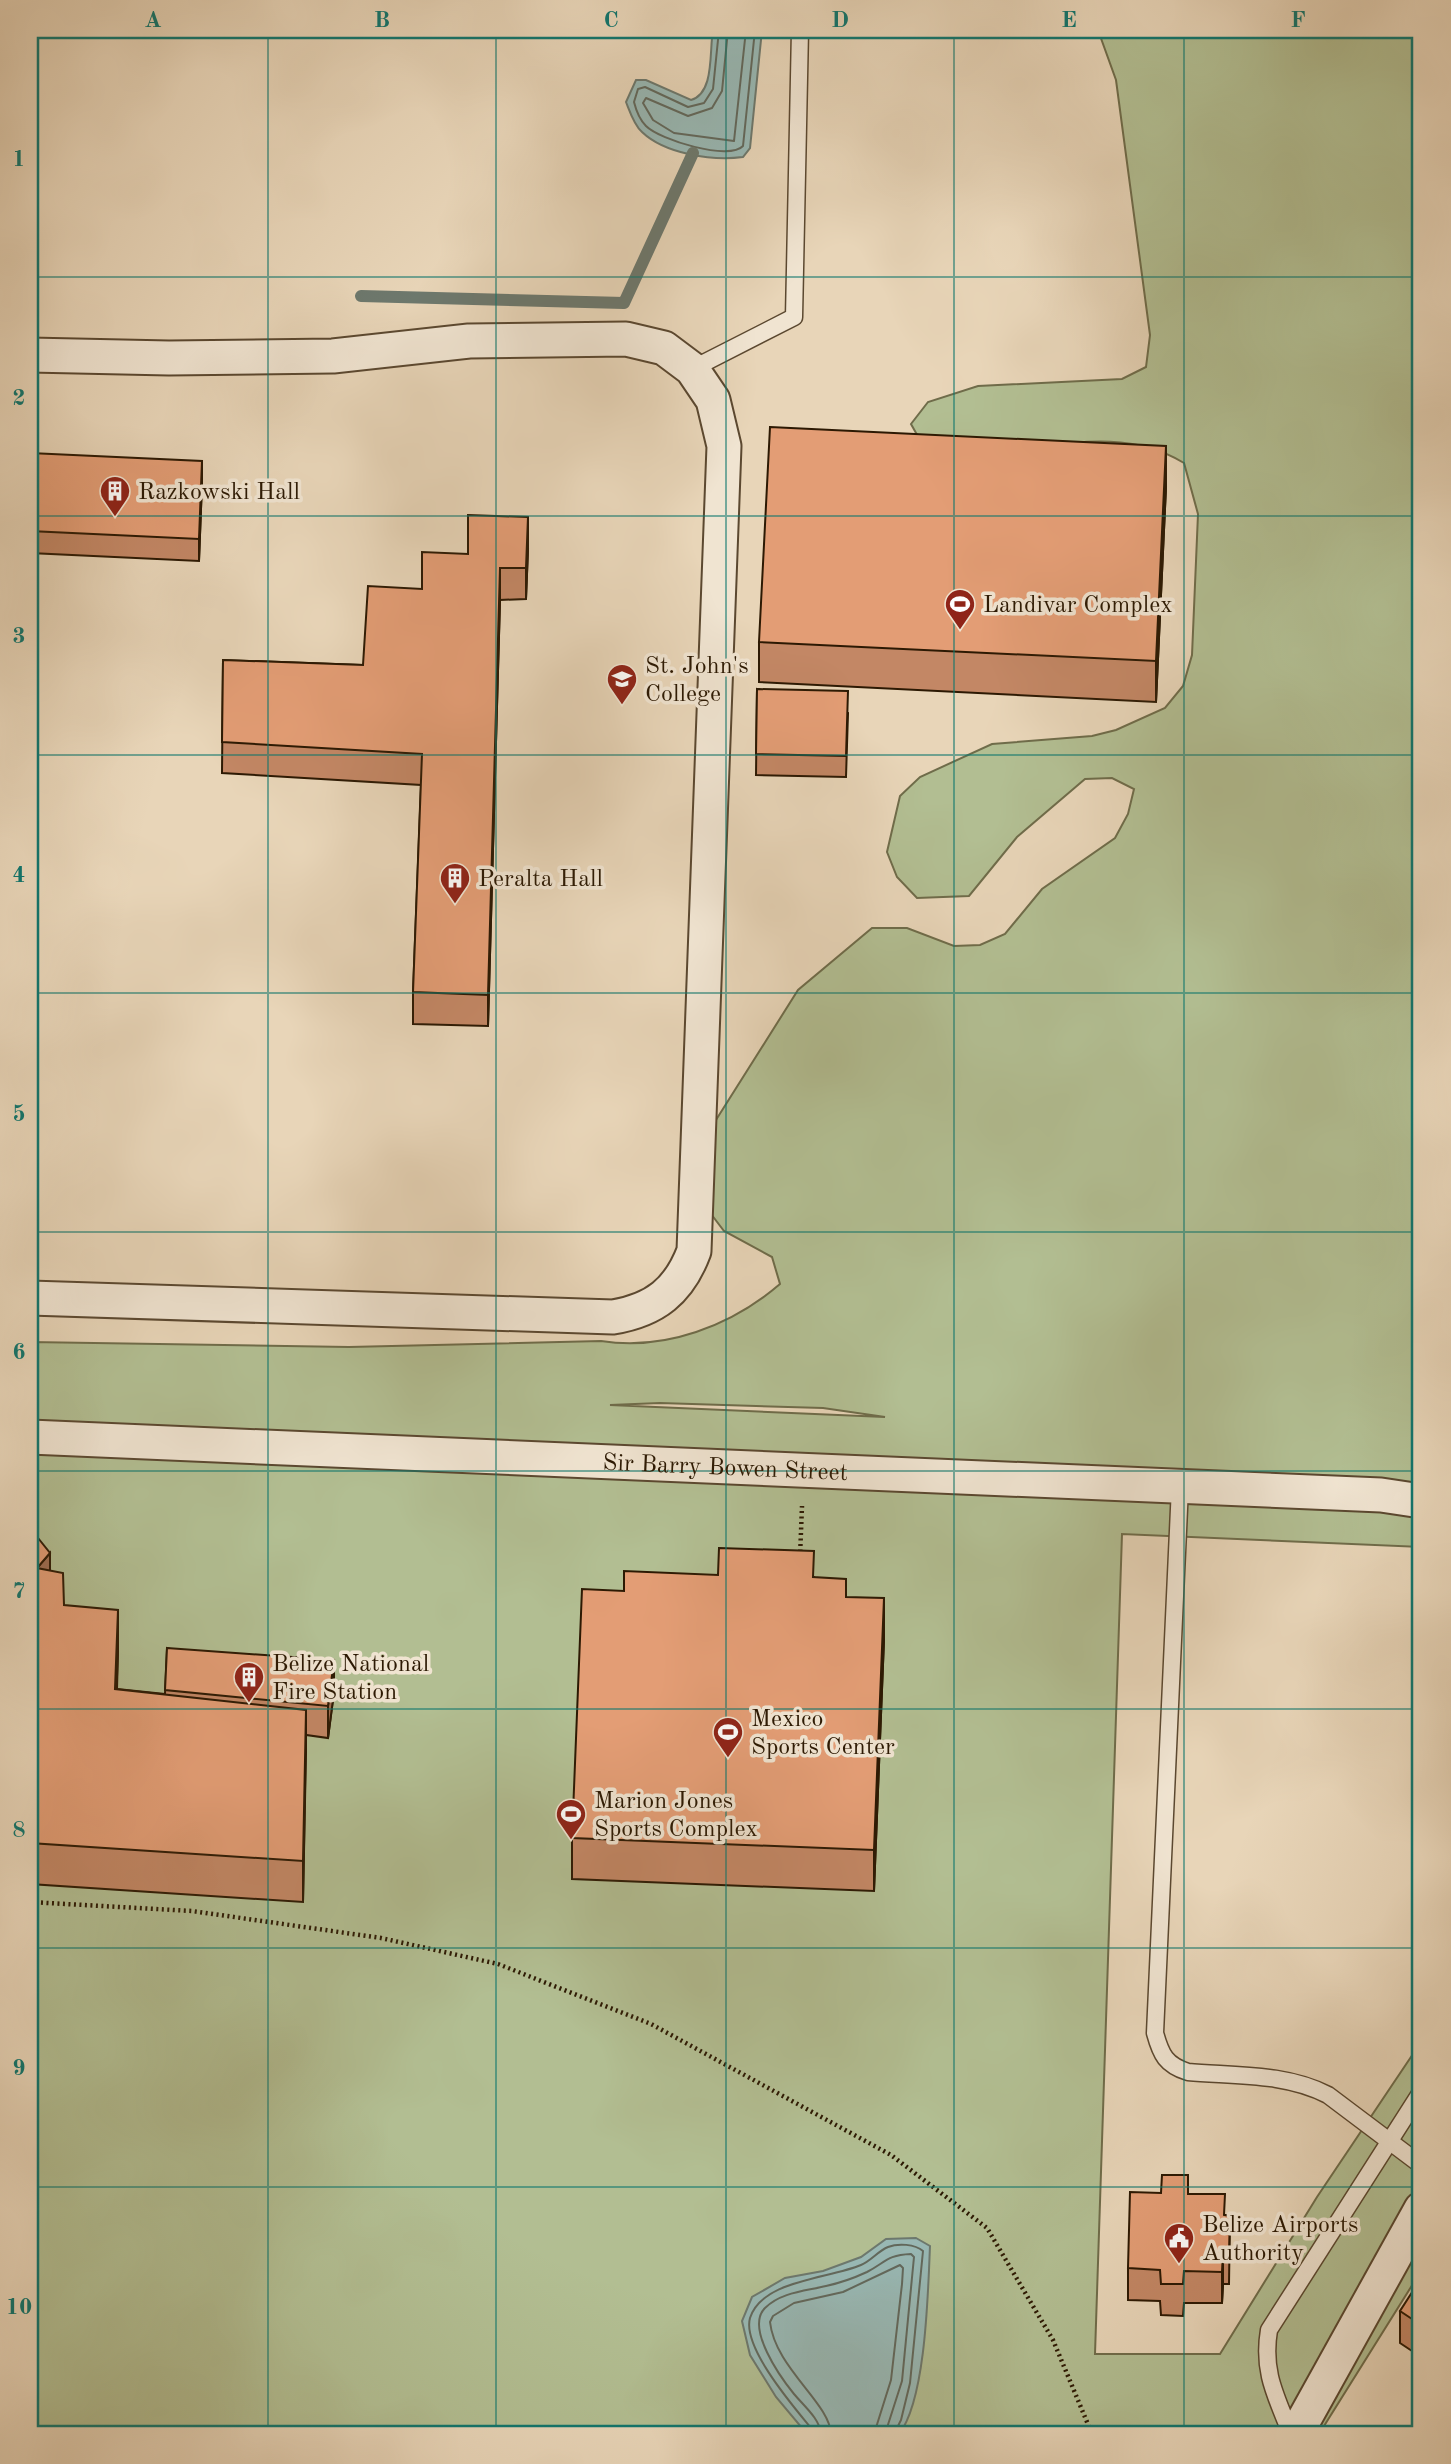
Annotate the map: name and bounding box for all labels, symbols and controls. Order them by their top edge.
text: A [144,9,162,32]
text: B [374,9,390,32]
text: C [603,9,619,32]
text: D [831,9,849,32]
text: E [1061,9,1077,32]
text: F [1290,9,1306,32]
text: 1 [12,148,26,171]
text: 2 [12,387,26,410]
building icon: Razkowski Hall [98,474,132,518]
place label: Razkowski Hall [138,481,300,505]
sports icon: Landivar Complex [943,587,977,631]
place label: Landivar Complex [983,594,1173,618]
text: 3 [12,625,26,648]
place label: St. John's College [645,655,749,707]
school or university icon: St. John's College [605,662,639,706]
building icon: Peralta Hall [438,861,472,905]
text: 4 [12,864,26,887]
place label: Peralta Hall [478,868,603,892]
text: 5 [12,1103,26,1126]
text: 6 [12,1341,26,1364]
street label: Sir Barry Bowen Street [602,1452,848,1486]
text: 7 [12,1580,26,1603]
place label: Belize National Fire Station [272,1653,429,1705]
building icon: Belize National Fire Station [232,1660,266,1704]
place label: Mexico Sports Center [751,1708,895,1760]
sports icon: Mexico Sports Center [711,1715,745,1759]
place label: Marion Jones Sports Complex [594,1790,758,1842]
sports icon: Marion Jones Sports Complex [554,1797,588,1841]
text: 8 [12,1819,26,1842]
text: 9 [12,2057,26,2080]
place label: Belize Airports Authority [1202,2214,1359,2266]
public building icon: Belize Airports Authority [1162,2221,1196,2265]
text: 10 [6,2296,32,2319]

